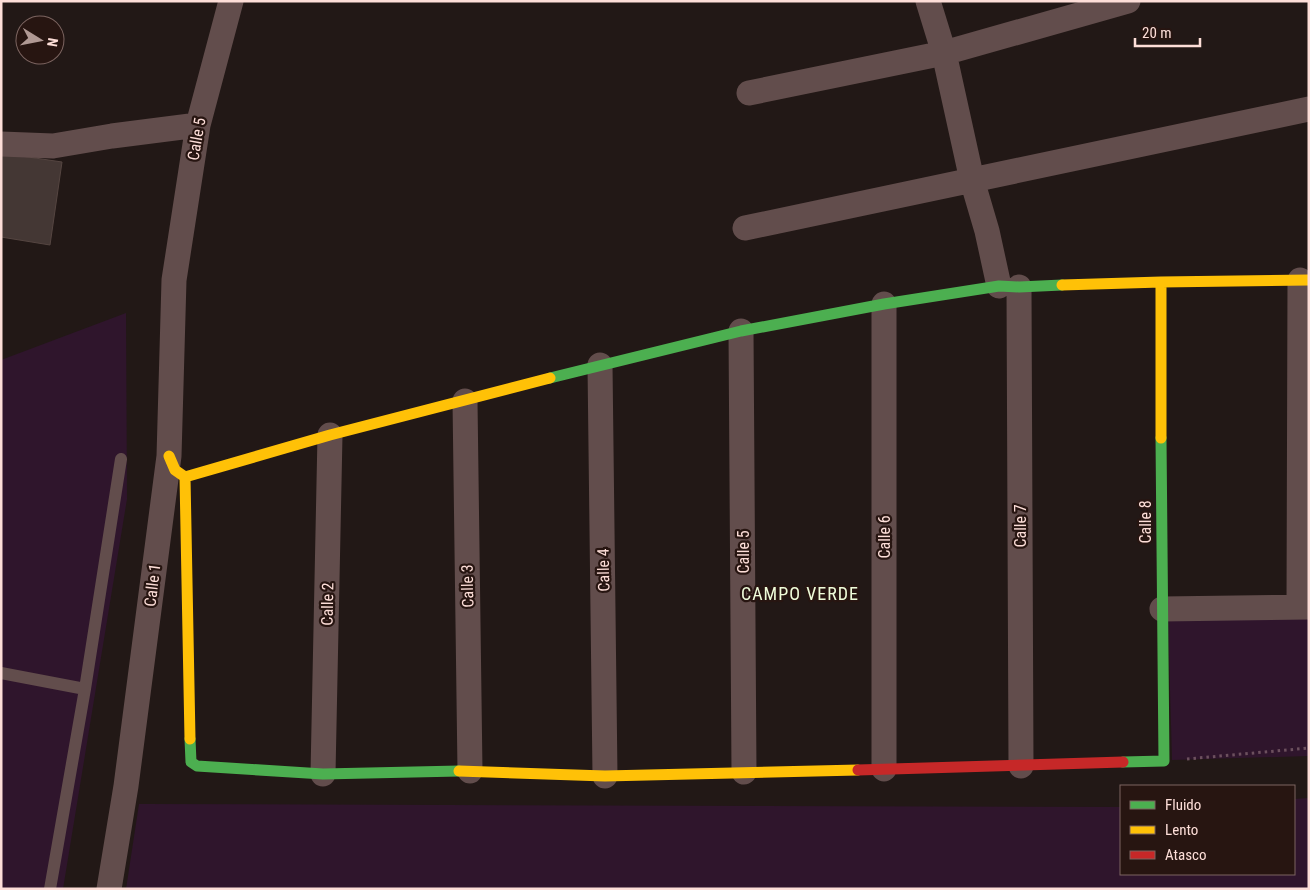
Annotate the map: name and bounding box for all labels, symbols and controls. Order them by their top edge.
north arrow [15,15,65,65]
scale bar [1135,15,1200,47]
text: 20 m [1142,24,1172,42]
text: N [44,37,61,48]
street label: Calle 5 [183,116,210,162]
street label: Calle 8 [1136,500,1155,544]
street label: Calle 7 [1011,504,1030,548]
street label: Calle 6 [875,515,894,559]
street label: Calle 5 [734,530,753,574]
street label: Calle 4 [594,548,613,592]
street label: Calle 1 [140,562,165,608]
street label: Calle 3 [458,564,477,608]
street label: Calle 2 [318,582,337,626]
district label: CAMPO VERDE [741,583,859,604]
legend [1120,785,1295,875]
text: Fluido [1165,796,1201,814]
text: Lento [1165,821,1198,839]
text: Atasco [1165,846,1206,864]

